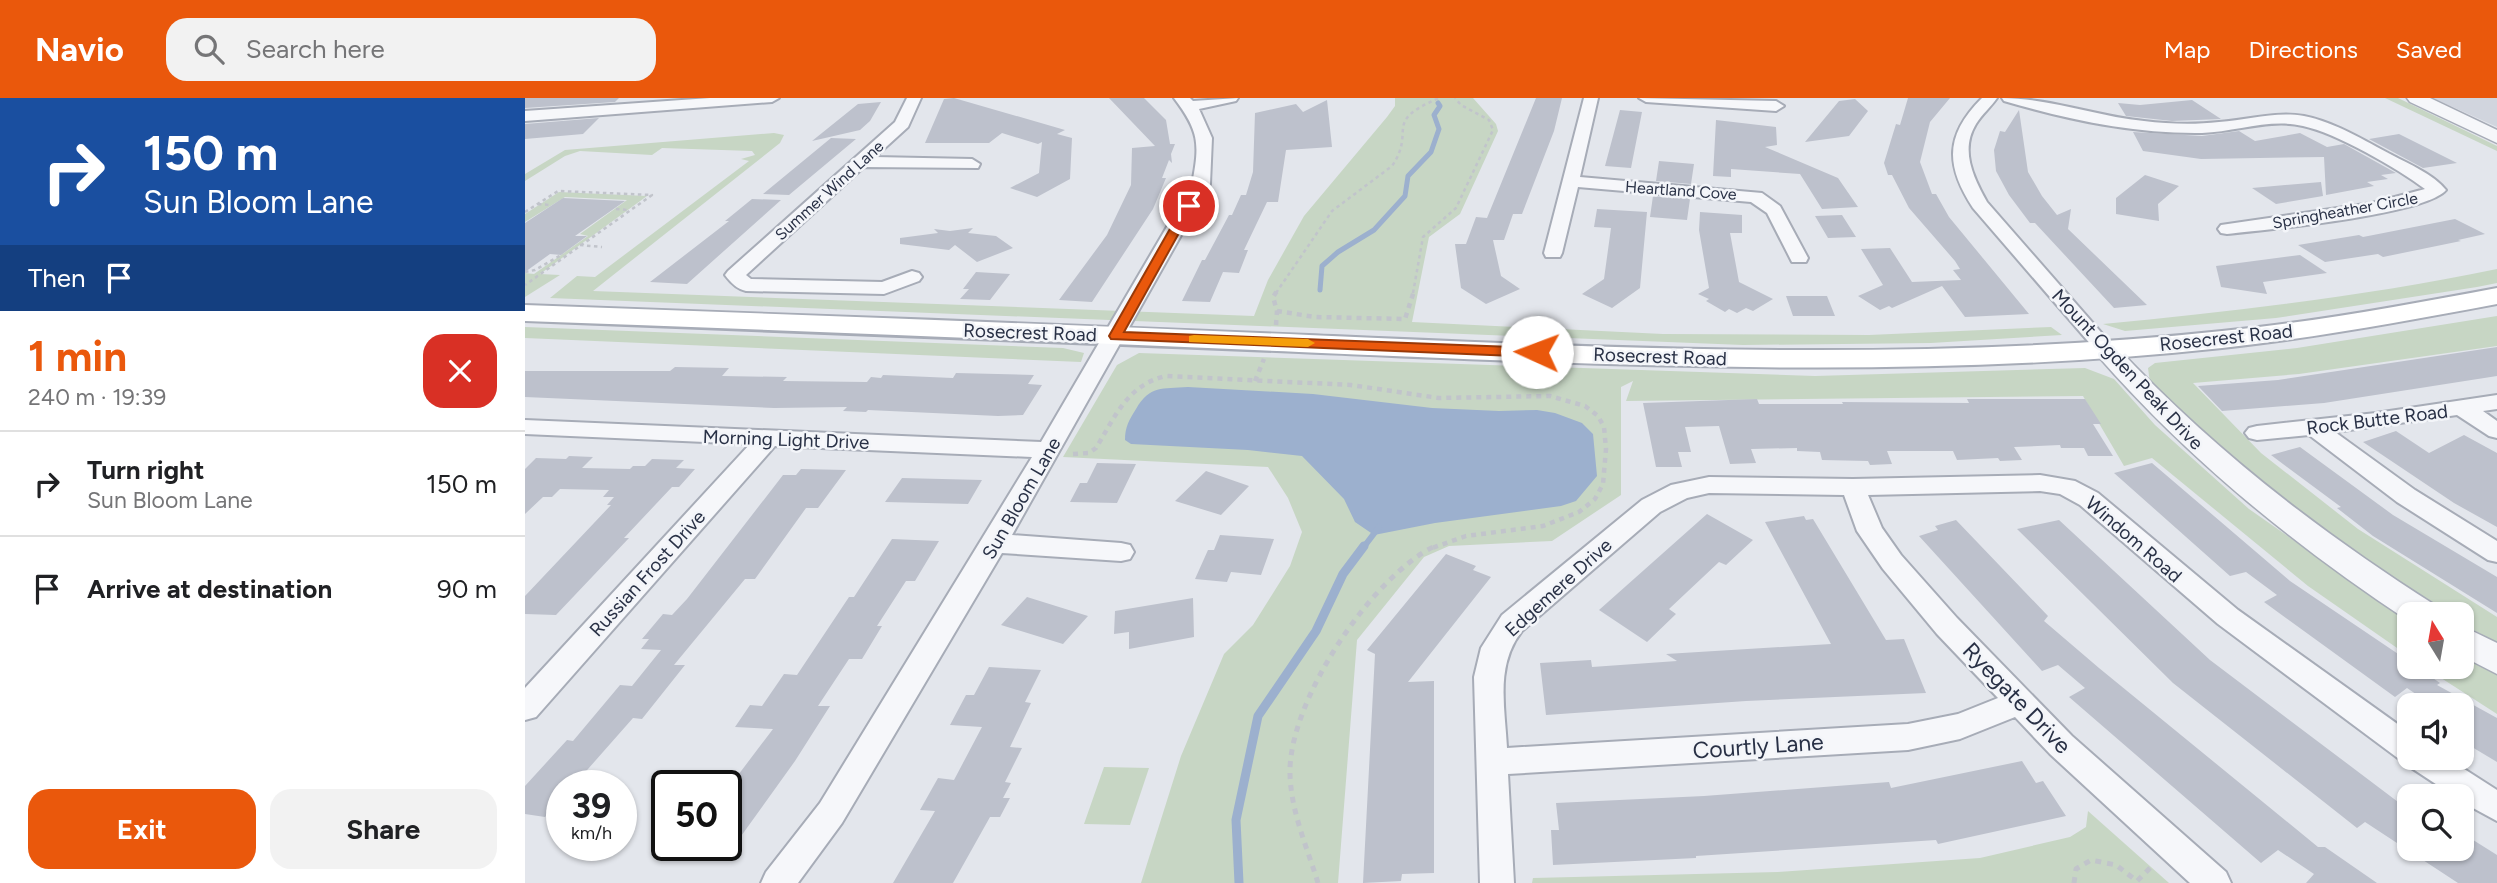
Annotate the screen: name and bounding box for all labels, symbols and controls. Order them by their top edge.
search box [166,18,656,81]
text: Navio [35,30,124,69]
icon: search [190,30,228,68]
text: Search here [246,33,385,65]
text: Map [2164,35,2210,64]
text: Directions [2248,35,2358,64]
text: Saved [2396,35,2462,64]
text: 150 m [143,123,278,182]
icon: right [28,126,119,217]
street label: Summer Wind Lane [771,136,888,244]
pin [1159,176,1219,236]
street label: Heartland Cove [1625,177,1738,204]
text: Sun Bloom Lane [143,183,373,221]
icon: arrive [1170,187,1208,225]
street label: Springheather Circle [2271,188,2419,233]
icon: arrive [100,259,138,297]
text: Then [28,262,86,294]
street label: Mount Ogden Peak Drive [2047,284,2208,455]
position arrow [1500,315,1574,389]
street label: Rosecrest Road [963,319,1097,346]
street label: Rosecrest Road [2158,319,2294,356]
text: 1 min [28,331,127,382]
button: close [423,334,497,408]
street label: Rosecrest Road [1593,343,1727,370]
text: 240 m · 19:39 [28,383,166,411]
street label: Rock Butte Road [2305,399,2449,440]
street label: Morning Light Drive [702,425,870,454]
street label: Sun Bloom Lane [977,433,1066,563]
text: Turn right [87,454,204,486]
icon: right [28,465,66,503]
text: 150 m [426,468,497,500]
text: Sun Bloom Lane [87,486,253,514]
street label: Windom Road [2081,491,2187,587]
street label: Russian Frost Drive [585,506,710,641]
street label: Edgemere Drive [1500,533,1617,641]
icon: arrive [28,570,66,608]
text: Arrive at destination [87,573,332,605]
text: 90 m [437,573,497,605]
north arrow [2397,602,2475,679]
map controls [2397,602,2474,861]
street label: Ryegate Drive [1957,636,2077,760]
button: sound [2397,693,2474,770]
street label: Courtly Lane [1692,727,1824,765]
speed limit sign: 50 [651,770,742,861]
button: search [2397,784,2474,861]
text: 39 [572,785,611,827]
button: Exit [28,789,256,869]
button: Share [270,789,497,869]
text: km/h [571,822,612,844]

